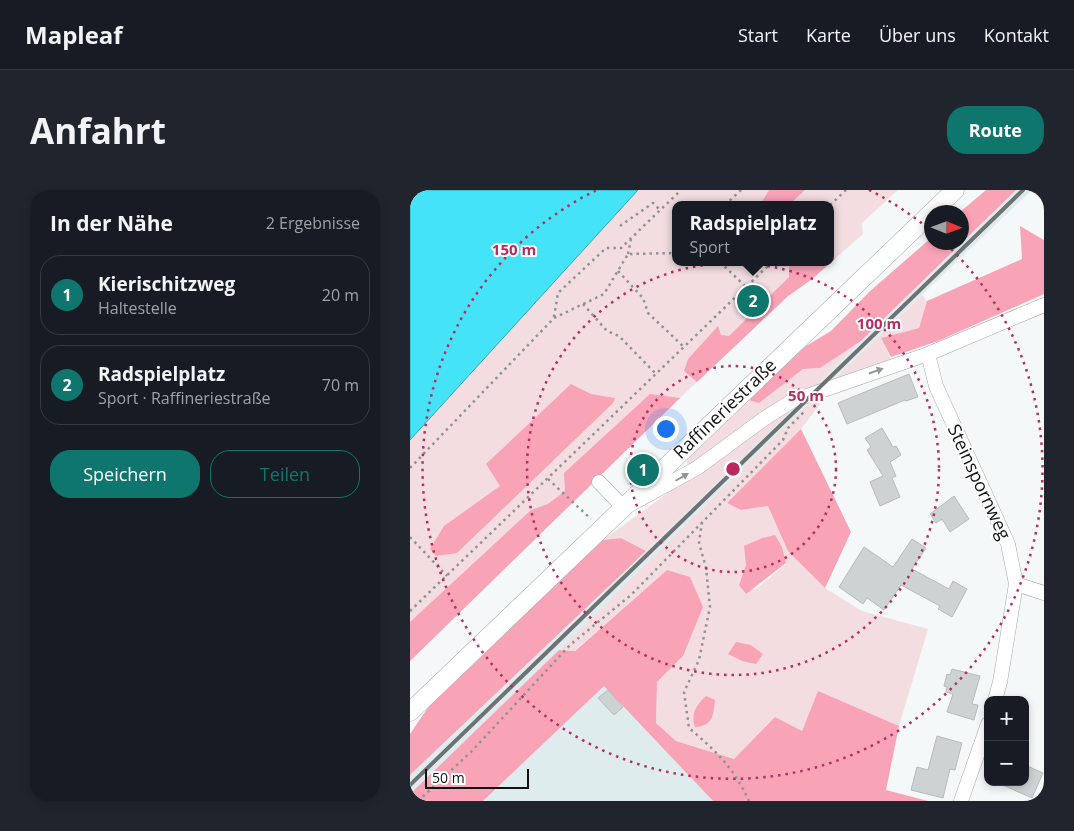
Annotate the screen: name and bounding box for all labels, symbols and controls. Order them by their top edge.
text: Mapleaf [25,18,123,51]
text: Start [738,23,778,47]
text: Karte [806,23,851,47]
text: Über uns [879,23,956,47]
text: Kontakt [984,23,1049,47]
button: Route [947,106,1044,154]
text: Anfahrt [30,107,166,154]
popup [672,201,834,266]
north arrow [924,205,969,250]
text: In der Nähe [50,209,173,237]
text: Radspielplatz [689,210,817,236]
text: 2 Ergebnisse [266,212,360,234]
text: Sport [689,236,730,258]
text: 150 m [492,239,536,259]
text: Kierischitzweg [98,271,235,297]
pin: 2 [737,282,769,320]
text: 1 [62,284,72,306]
text: 20 m [322,284,359,306]
text: Haltestelle [98,297,177,319]
text: 100 m [857,313,901,333]
street label: Raffineriestraße [668,353,781,464]
text: Radspielplatz [98,361,225,387]
one-way arrow [869,367,884,375]
text: 2 [62,374,72,396]
text: 70 m [322,374,359,396]
text: 50 m [788,385,824,405]
text: Sport · Raffineriestraße [98,387,271,409]
your location [653,416,679,442]
street label: Steinspornweg [943,420,1017,543]
button: Speichern [50,450,200,498]
button: Teilen [210,450,360,498]
pin: 1 [627,451,659,489]
centre of rings [724,460,742,478]
one-way arrow [676,472,689,481]
map controls [984,696,1029,786]
button: + [984,696,1029,741]
button: − [984,741,1029,786]
scale bar [425,766,529,789]
text: 50 m [432,768,465,787]

